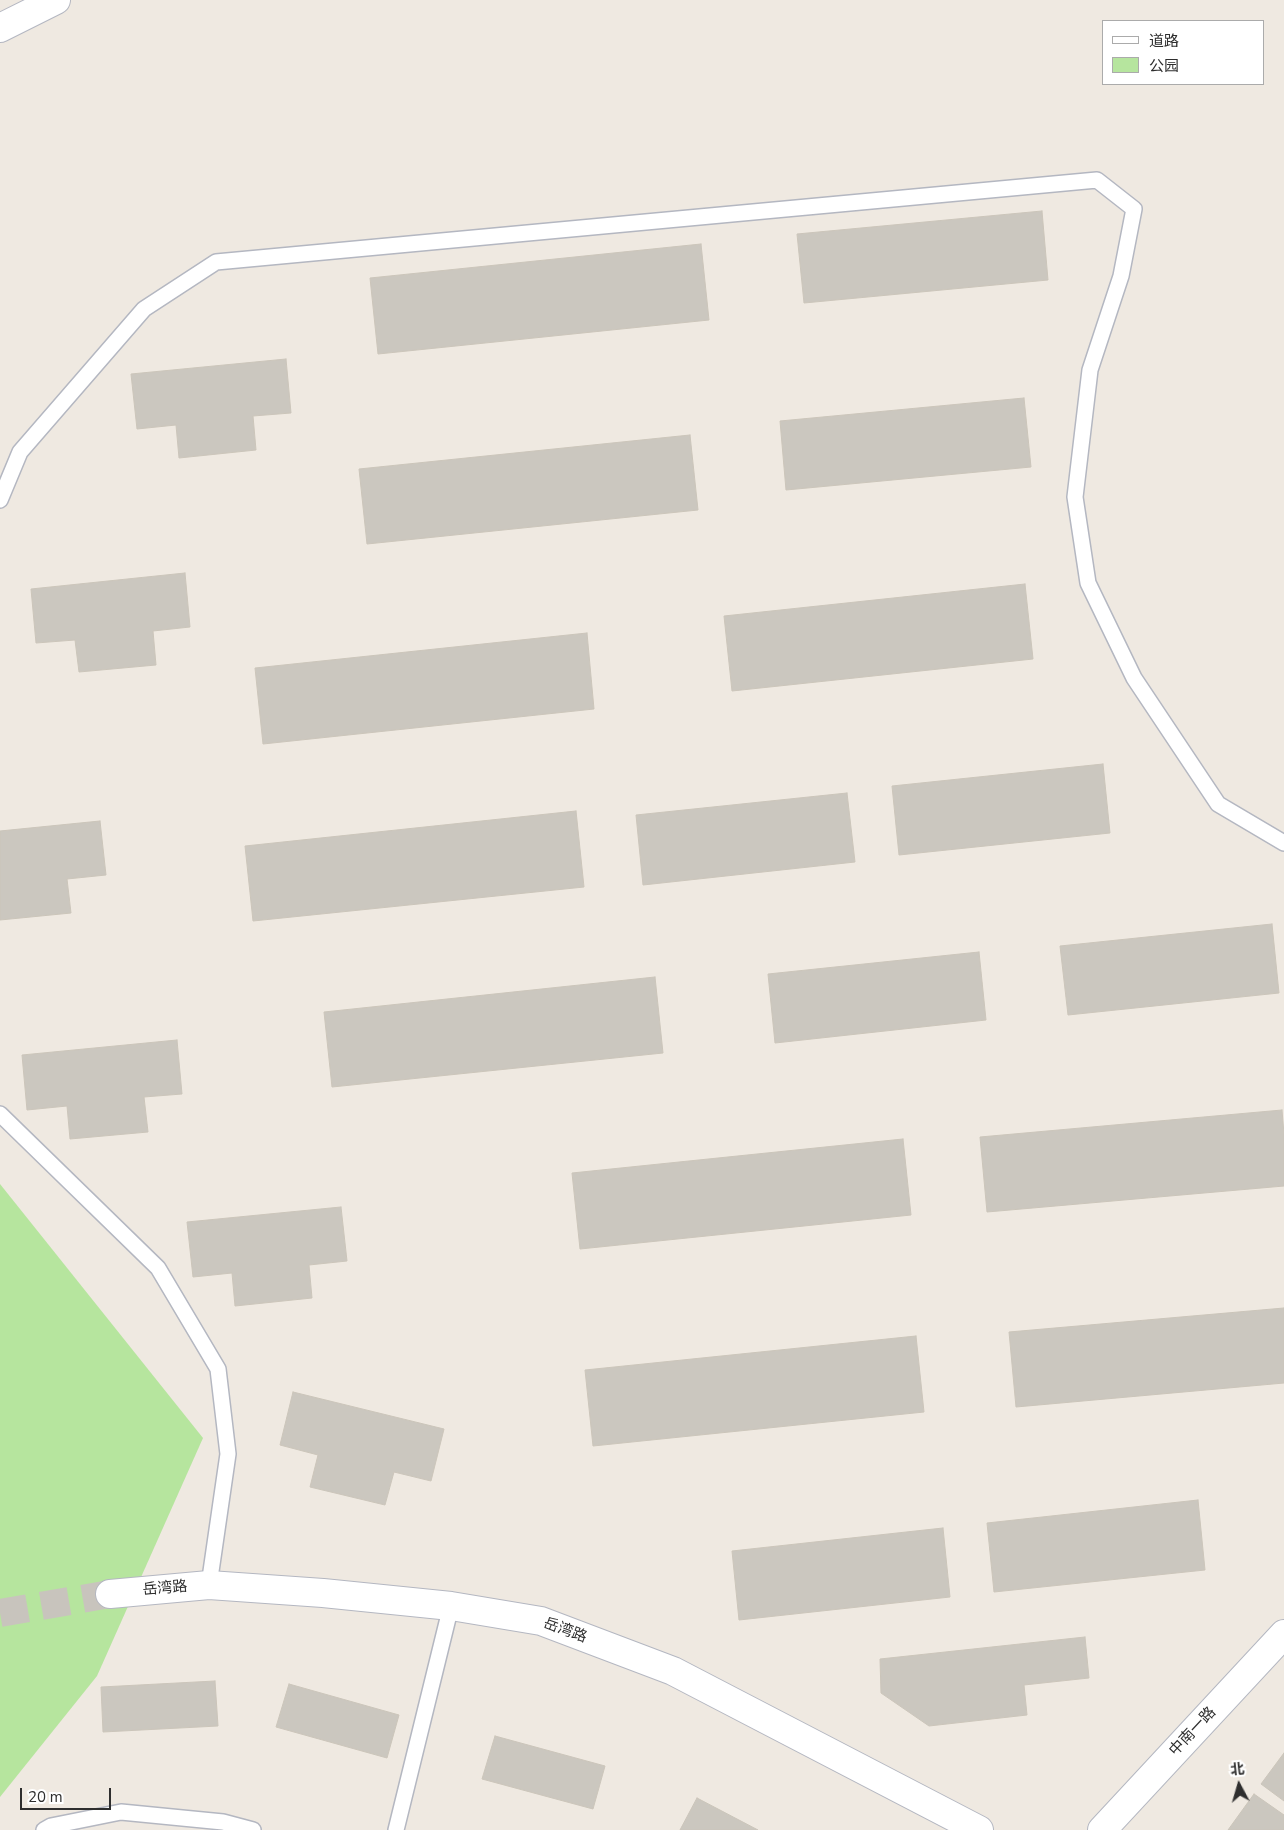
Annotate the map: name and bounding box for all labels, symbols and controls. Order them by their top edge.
legend [1102,20,1264,85]
text: 道路 [1149,31,1179,51]
text: 公园 [1149,56,1179,76]
street label: 岳湾路 [142,1578,188,1600]
street label: 岳湾路 [541,1615,589,1647]
street label: 中南一路 [1166,1704,1220,1760]
text: 北 [1229,1759,1245,1780]
north arrow [1214,1760,1264,1810]
scale bar [22,1778,114,1810]
text: 20 m [28,1787,63,1807]

